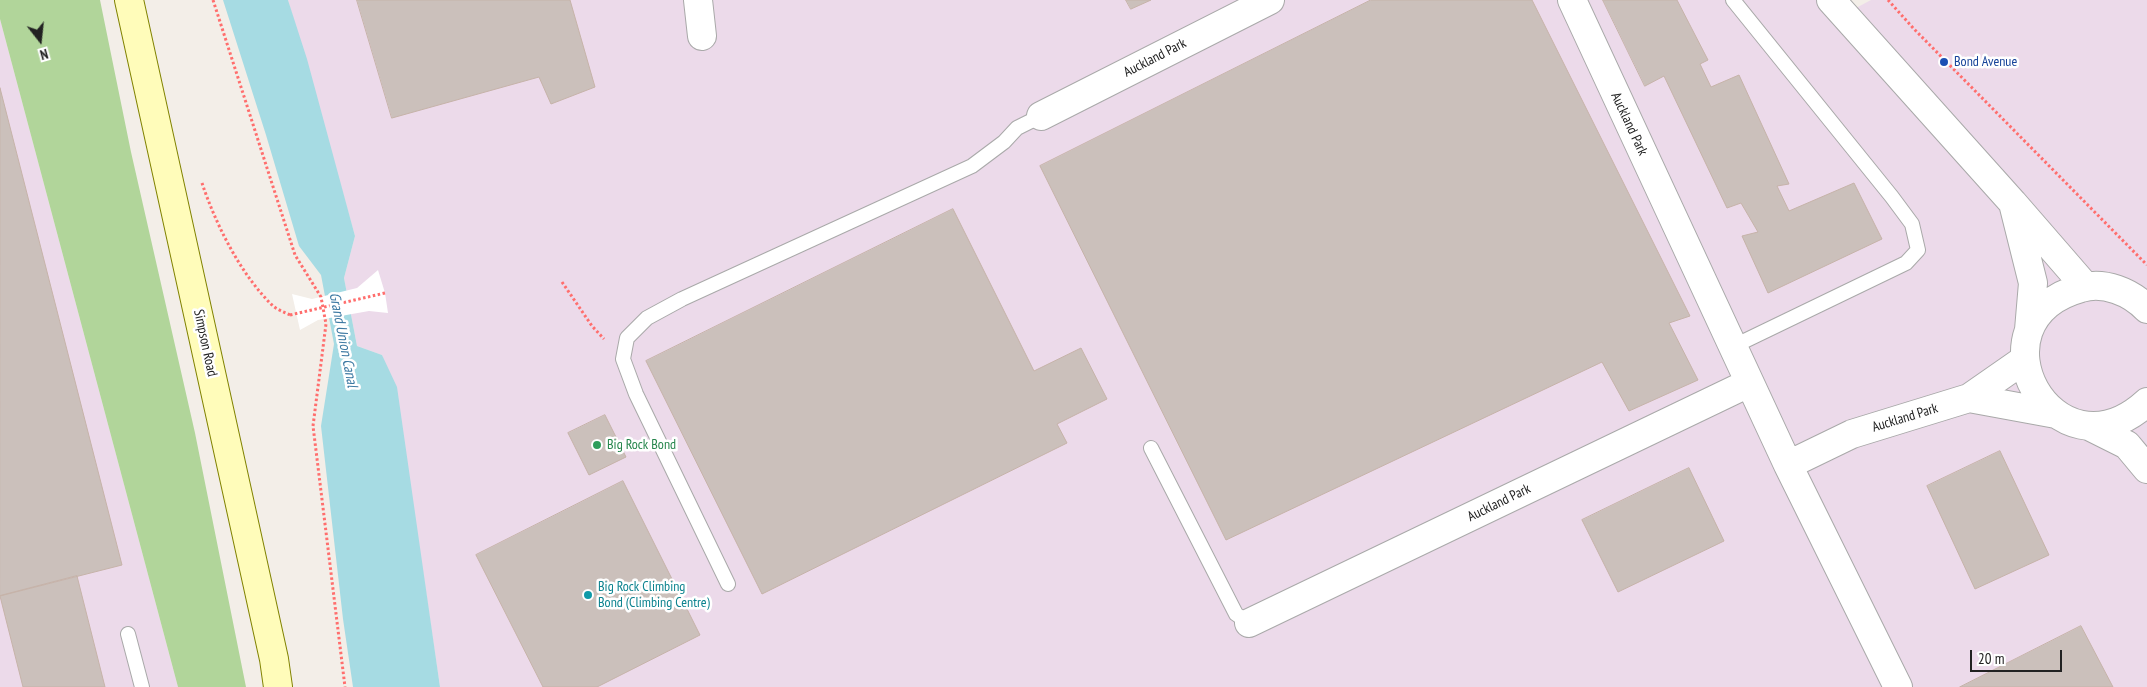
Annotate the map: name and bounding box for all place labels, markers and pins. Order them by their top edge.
place label: Bond Avenue [1954,54,2017,70]
marker: Bond Avenue [1938,56,1950,68]
place label: Big Rock Bond [607,437,676,453]
marker: Big Rock Bond [591,439,603,451]
place label: Big Rock Climbing Bond (Climbing Centre) [598,579,710,612]
marker: Big Rock Climbing Bond (Climbing Centre) [582,589,594,601]

